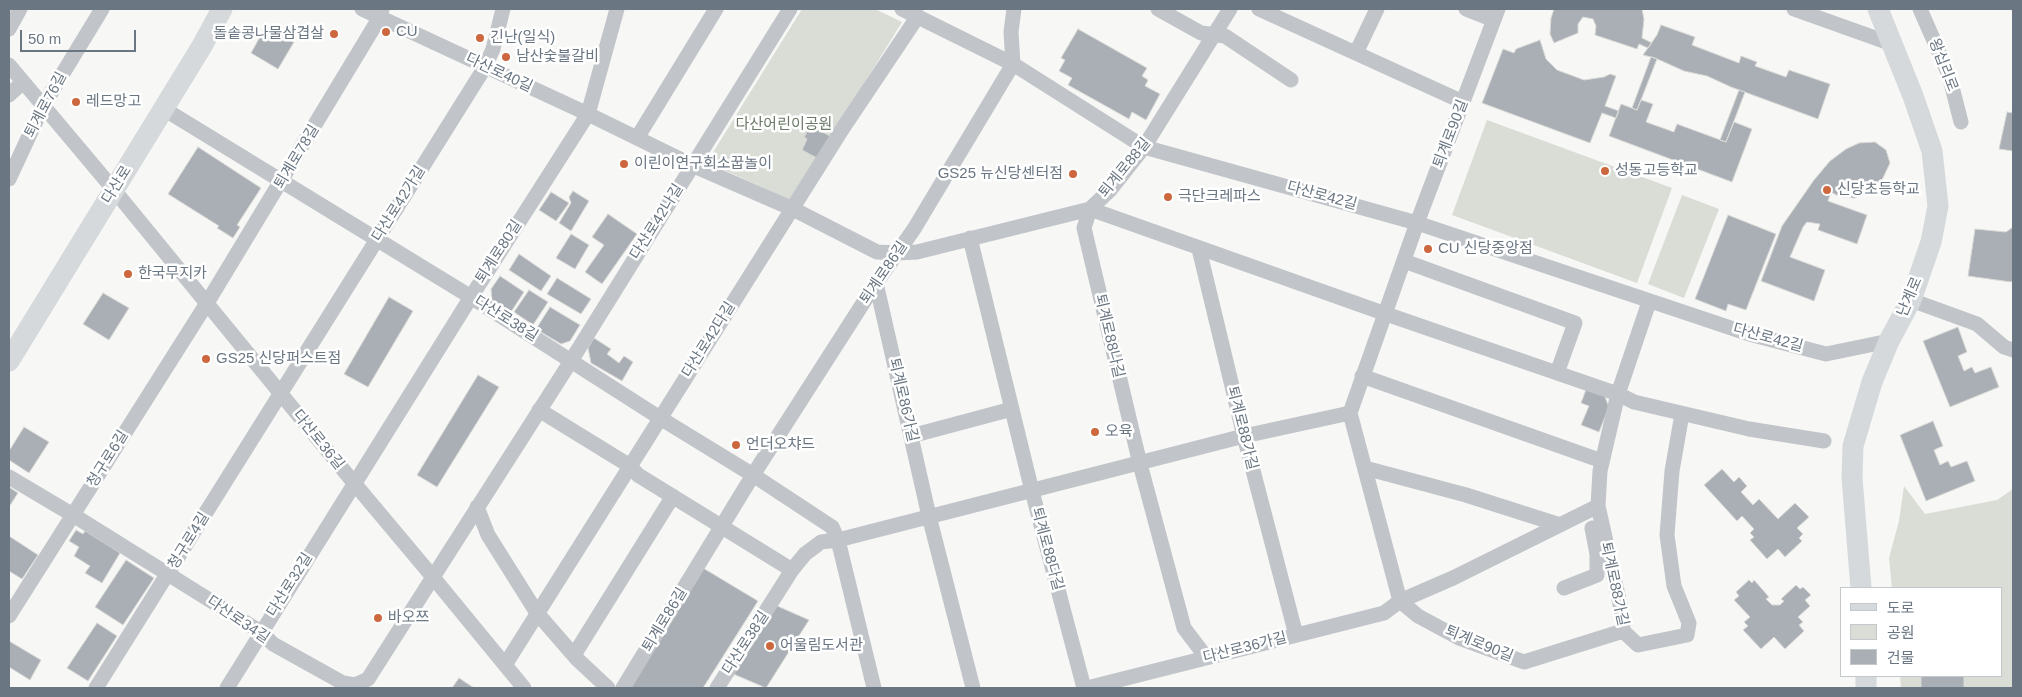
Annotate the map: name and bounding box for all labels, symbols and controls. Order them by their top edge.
scale bar [22,20,139,52]
place label: CU [396,23,418,41]
place label: 돌솥콩나물삼겹살 [214,25,324,43]
marker: CU [380,26,392,38]
marker: 돌솥콩나물삼겹살 [328,28,340,40]
place label: 긴난(일식) [490,29,555,47]
text: 50 m [28,30,61,47]
marker: 긴난(일식) [474,32,486,44]
street label: 왕십리로 [1925,36,1961,94]
place label: 남산숯불갈비 [516,48,599,66]
street label: 다산로40길 [463,50,535,96]
marker: 남산숯불갈비 [500,51,512,63]
street label: 퇴계로76길 [21,69,71,141]
place label: 레드망고 [86,93,141,111]
marker: 레드망고 [70,96,82,108]
street label: 퇴계로90길 [1430,97,1472,171]
park label: 다산어린이공원 [736,116,832,134]
street label: 퇴계로78길 [271,122,323,192]
street label: 퇴계로88길 [1095,134,1155,202]
place label: 이린이연구회소꿉놀이 [634,155,772,173]
marker: 이린이연구회소꿉놀이 [618,158,630,170]
place label: 성동고등학교 [1615,162,1698,180]
street label: 다산로 [98,163,136,207]
street label: 다산로42가길 [369,163,429,245]
place label: GS25 뉴신당센터점 [938,165,1063,183]
marker: 성동고등학교 [1599,165,1611,177]
marker: GS25 뉴신당센터점 [1067,168,1079,180]
street label: 다산로42길 [1285,178,1359,214]
street label: 다산로42나길 [627,181,687,263]
place label: 신당초등학교 [1837,181,1920,199]
marker: 신당초등학교 [1821,184,1833,196]
place label: 극단크레파스 [1178,188,1261,206]
marker: 극단크레파스 [1162,191,1174,203]
street label: 퇴계로80길 [472,217,526,287]
street label: 퇴계로86길 [856,238,912,308]
place label: CU 신당중앙점 [1438,240,1533,258]
marker: CU 신당중앙점 [1422,243,1434,255]
place label: 한국무지카 [138,265,207,283]
marker: 한국무지카 [122,268,134,280]
street label: 난계로 [1894,274,1926,320]
street label: 다산로38길 [471,292,541,346]
street label: 퇴계로88나길 [1091,292,1127,380]
street label: 다산로42다길 [679,299,739,381]
street label: 다산로42길 [1731,320,1805,356]
place label: GS25 신당퍼스트점 [216,350,341,368]
marker: GS25 신당퍼스트점 [200,353,212,365]
street label: 퇴계로86가길 [885,356,921,444]
street label: 퇴계로88가길 [1223,384,1261,472]
street label: 다산로36길 [288,406,348,474]
place label: 오육 [1105,423,1133,441]
marker: 오육 [1089,426,1101,438]
street label: 청구로6길 [84,427,132,491]
place label: 언더오챠드 [746,436,815,454]
marker: 언더오챠드 [730,439,742,451]
street label: 퇴계로88다길 [1027,505,1067,593]
street label: 청구로4길 [165,509,213,573]
street label: 퇴계로88가길 [1596,540,1632,628]
street label: 다산로32길 [263,550,317,620]
street label: 퇴계로86길 [639,585,691,655]
legend [1840,587,2002,677]
street label: 다산로34길 [203,592,273,648]
text: 도로 [1887,599,1915,616]
street label: 다산로38길 [719,608,773,678]
place label: 바오쯔 [388,609,429,627]
marker: 바오쯔 [372,612,384,624]
street label: 퇴계로90길 [1442,622,1516,666]
text: 공원 [1887,624,1915,641]
street label: 다산로36가길 [1201,629,1289,667]
place label: 어울림도서관 [780,637,863,655]
marker: 어울림도서관 [764,640,776,652]
text: 건물 [1887,649,1915,666]

